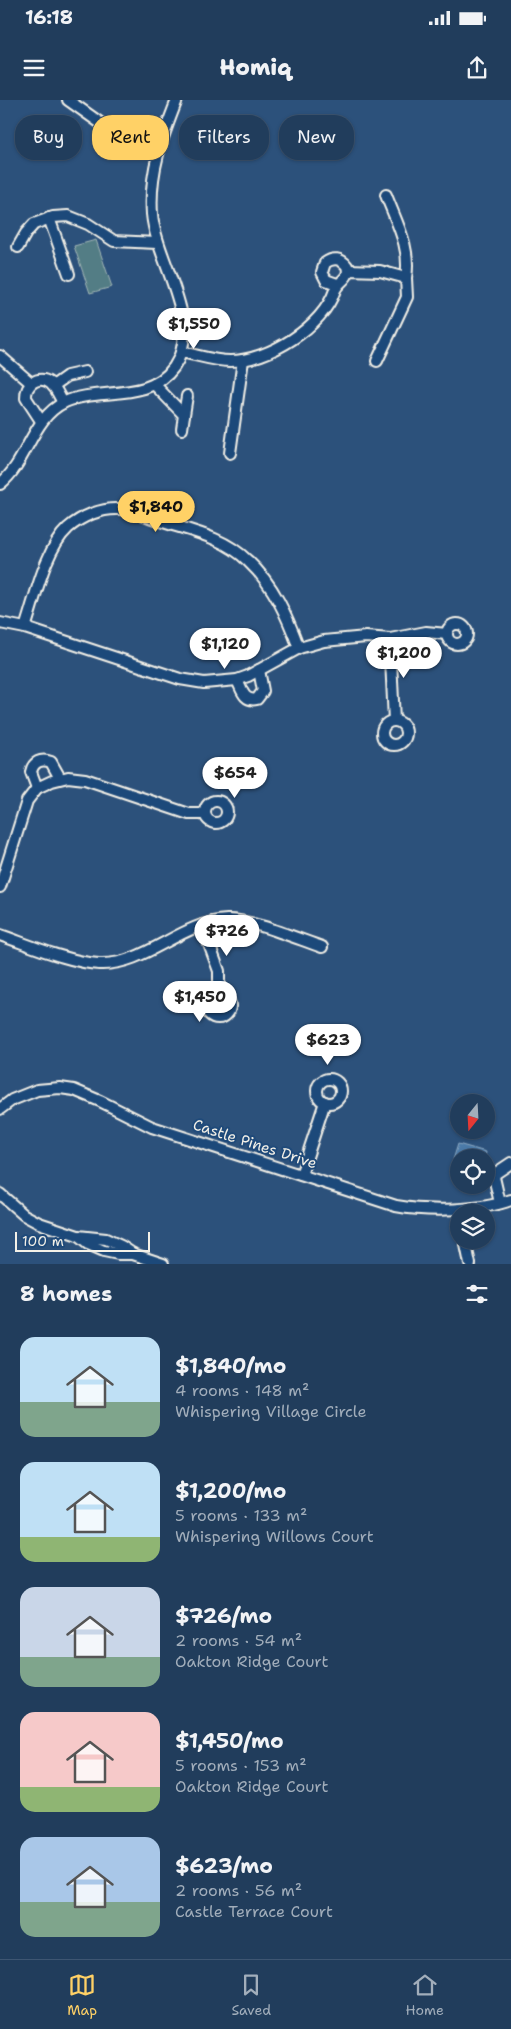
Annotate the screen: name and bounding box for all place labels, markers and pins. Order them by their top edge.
pin: $1,550 [153,308,235,350]
pin: $1,840 [115,490,197,533]
pin: $1,120 [184,628,266,670]
pin: $1,200 [363,636,445,679]
pin: $654 [205,756,265,799]
pin: $726 [197,914,257,957]
pin: $1,450 [159,980,241,1023]
pin: $623 [298,1024,358,1066]

